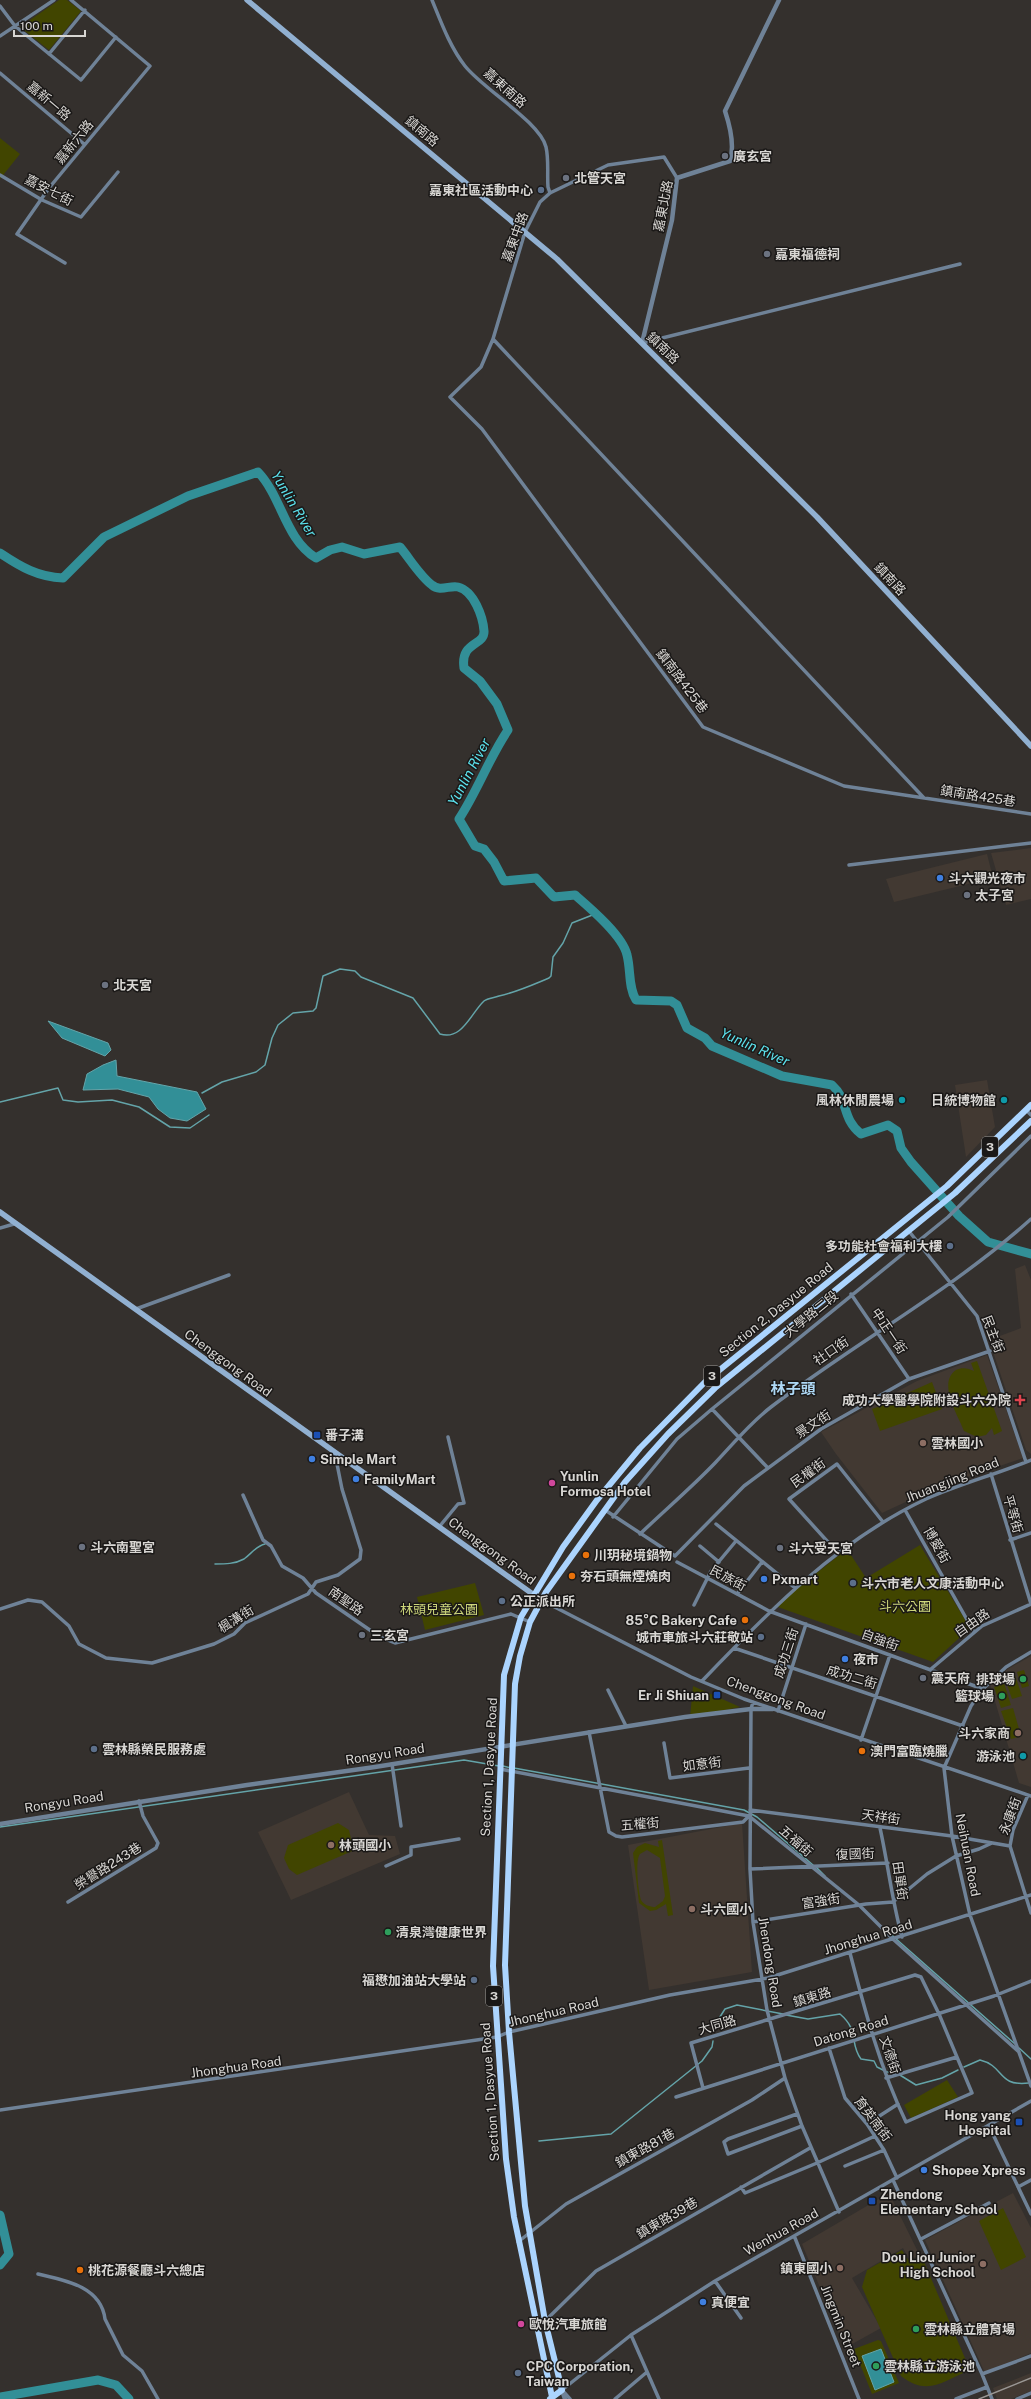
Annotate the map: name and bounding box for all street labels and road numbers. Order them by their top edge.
street label: 嘉東南路 [481,65,529,111]
street label: 嘉新一路 [24,79,74,123]
street label: 鎮南路 [402,113,442,149]
street label: 嘉新六路 [52,117,96,167]
street label: 嘉安七街 [22,172,76,208]
street label: 嘉東北路 [651,179,675,233]
street label: 嘉東中路 [499,210,531,264]
street label: 鎮南路 [644,329,682,367]
street label: 鎮南路 [871,560,909,598]
street label: 鎮南路425巷 [653,646,711,716]
street label: 鎮南路425巷 [939,783,1017,809]
road number: 3 [982,1137,998,1157]
street label: Section 2, Dasyue Road [716,1260,836,1360]
street label: 大學路二段 [781,1288,841,1340]
street label: 中正一街 [868,1305,910,1357]
street label: 民主街 [979,1313,1007,1355]
street label: Chenggong Road [182,1326,274,1400]
street label: 社口街 [811,1334,851,1368]
road number: 3 [704,1366,720,1386]
street label: 景文街 [793,1407,833,1441]
street label: Jhuangjing Road [903,1454,1001,1506]
street label: 民權街 [788,1455,828,1491]
street label: 平等街 [1000,1493,1026,1535]
street label: Chenggong Road [446,1514,538,1588]
street label: 博愛街 [921,1524,953,1566]
street label: 民族街 [707,1562,749,1594]
street label: 南聖路 [326,1584,366,1618]
street label: 楓溝街 [215,1602,257,1636]
street label: 自由路 [952,1606,992,1640]
street label: 成功三街 [771,1626,801,1680]
street label: 自強街 [859,1626,901,1654]
street label: 成功二街 [825,1662,879,1692]
street label: Chenggong Road [725,1673,827,1723]
street label: Section 1, Dasyue Road [478,1697,500,1837]
street label: Rongyu Road [344,1740,426,1768]
street label: 如意街 [682,1754,722,1774]
street label: Rongyu Road [23,1788,105,1816]
street label: 永康街 [996,1795,1024,1837]
street label: 天祥街 [861,1807,901,1827]
street label: Neihuan Road [953,1812,983,1898]
street label: 五權街 [620,1815,660,1833]
street label: 五福街 [776,1823,816,1859]
street label: 榮譽路243巷 [72,1839,144,1893]
street label: 復國街 [835,1846,875,1862]
street label: 田單街 [890,1861,910,1901]
street label: 富強街 [801,1891,841,1911]
street label: Jhendong Road [755,1915,785,2009]
street label: Jhonghua Road [822,1916,914,1958]
street label: 鎮東路 [791,1984,833,2010]
road number: 3 [486,1986,502,2006]
street label: Jhonghua Road [508,1994,600,2030]
street label: 大同路 [696,2012,738,2038]
street label: Datong Road [812,2012,890,2050]
street label: Section 1, Dasyue Road [478,2022,502,2162]
street label: 文德街 [877,2034,903,2076]
street label: Jhonghua Road [190,2053,282,2081]
street label: 育英南街 [851,2094,895,2144]
street label: 鎮東路81巷 [613,2126,677,2170]
street label: 鎮東路39巷 [634,2194,700,2242]
street label: Wenhua Road [741,2205,821,2259]
street label: Jingmin Street [818,2283,864,2369]

